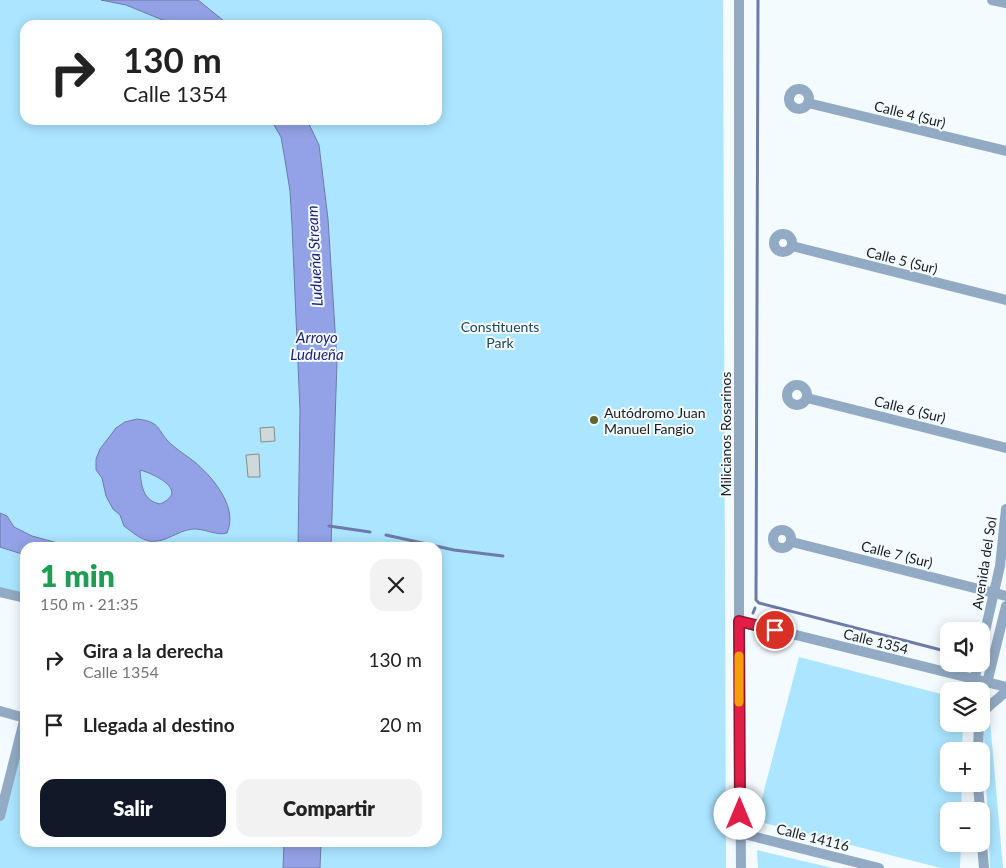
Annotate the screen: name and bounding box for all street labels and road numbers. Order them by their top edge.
street label: Calle 4 (Sur) [872,97,948,131]
street label: Calle 5 (Sur) [864,243,940,277]
street label: Milicianos Rosarinos [717,372,734,496]
street label: Calle 6 (Sur) [872,392,948,426]
street label: Avenida del Sol [968,515,1000,611]
street label: Calle 7 (Sur) [859,537,935,571]
street label: Calle 1354 [842,625,910,657]
street label: Calle 14116 [775,820,851,854]

